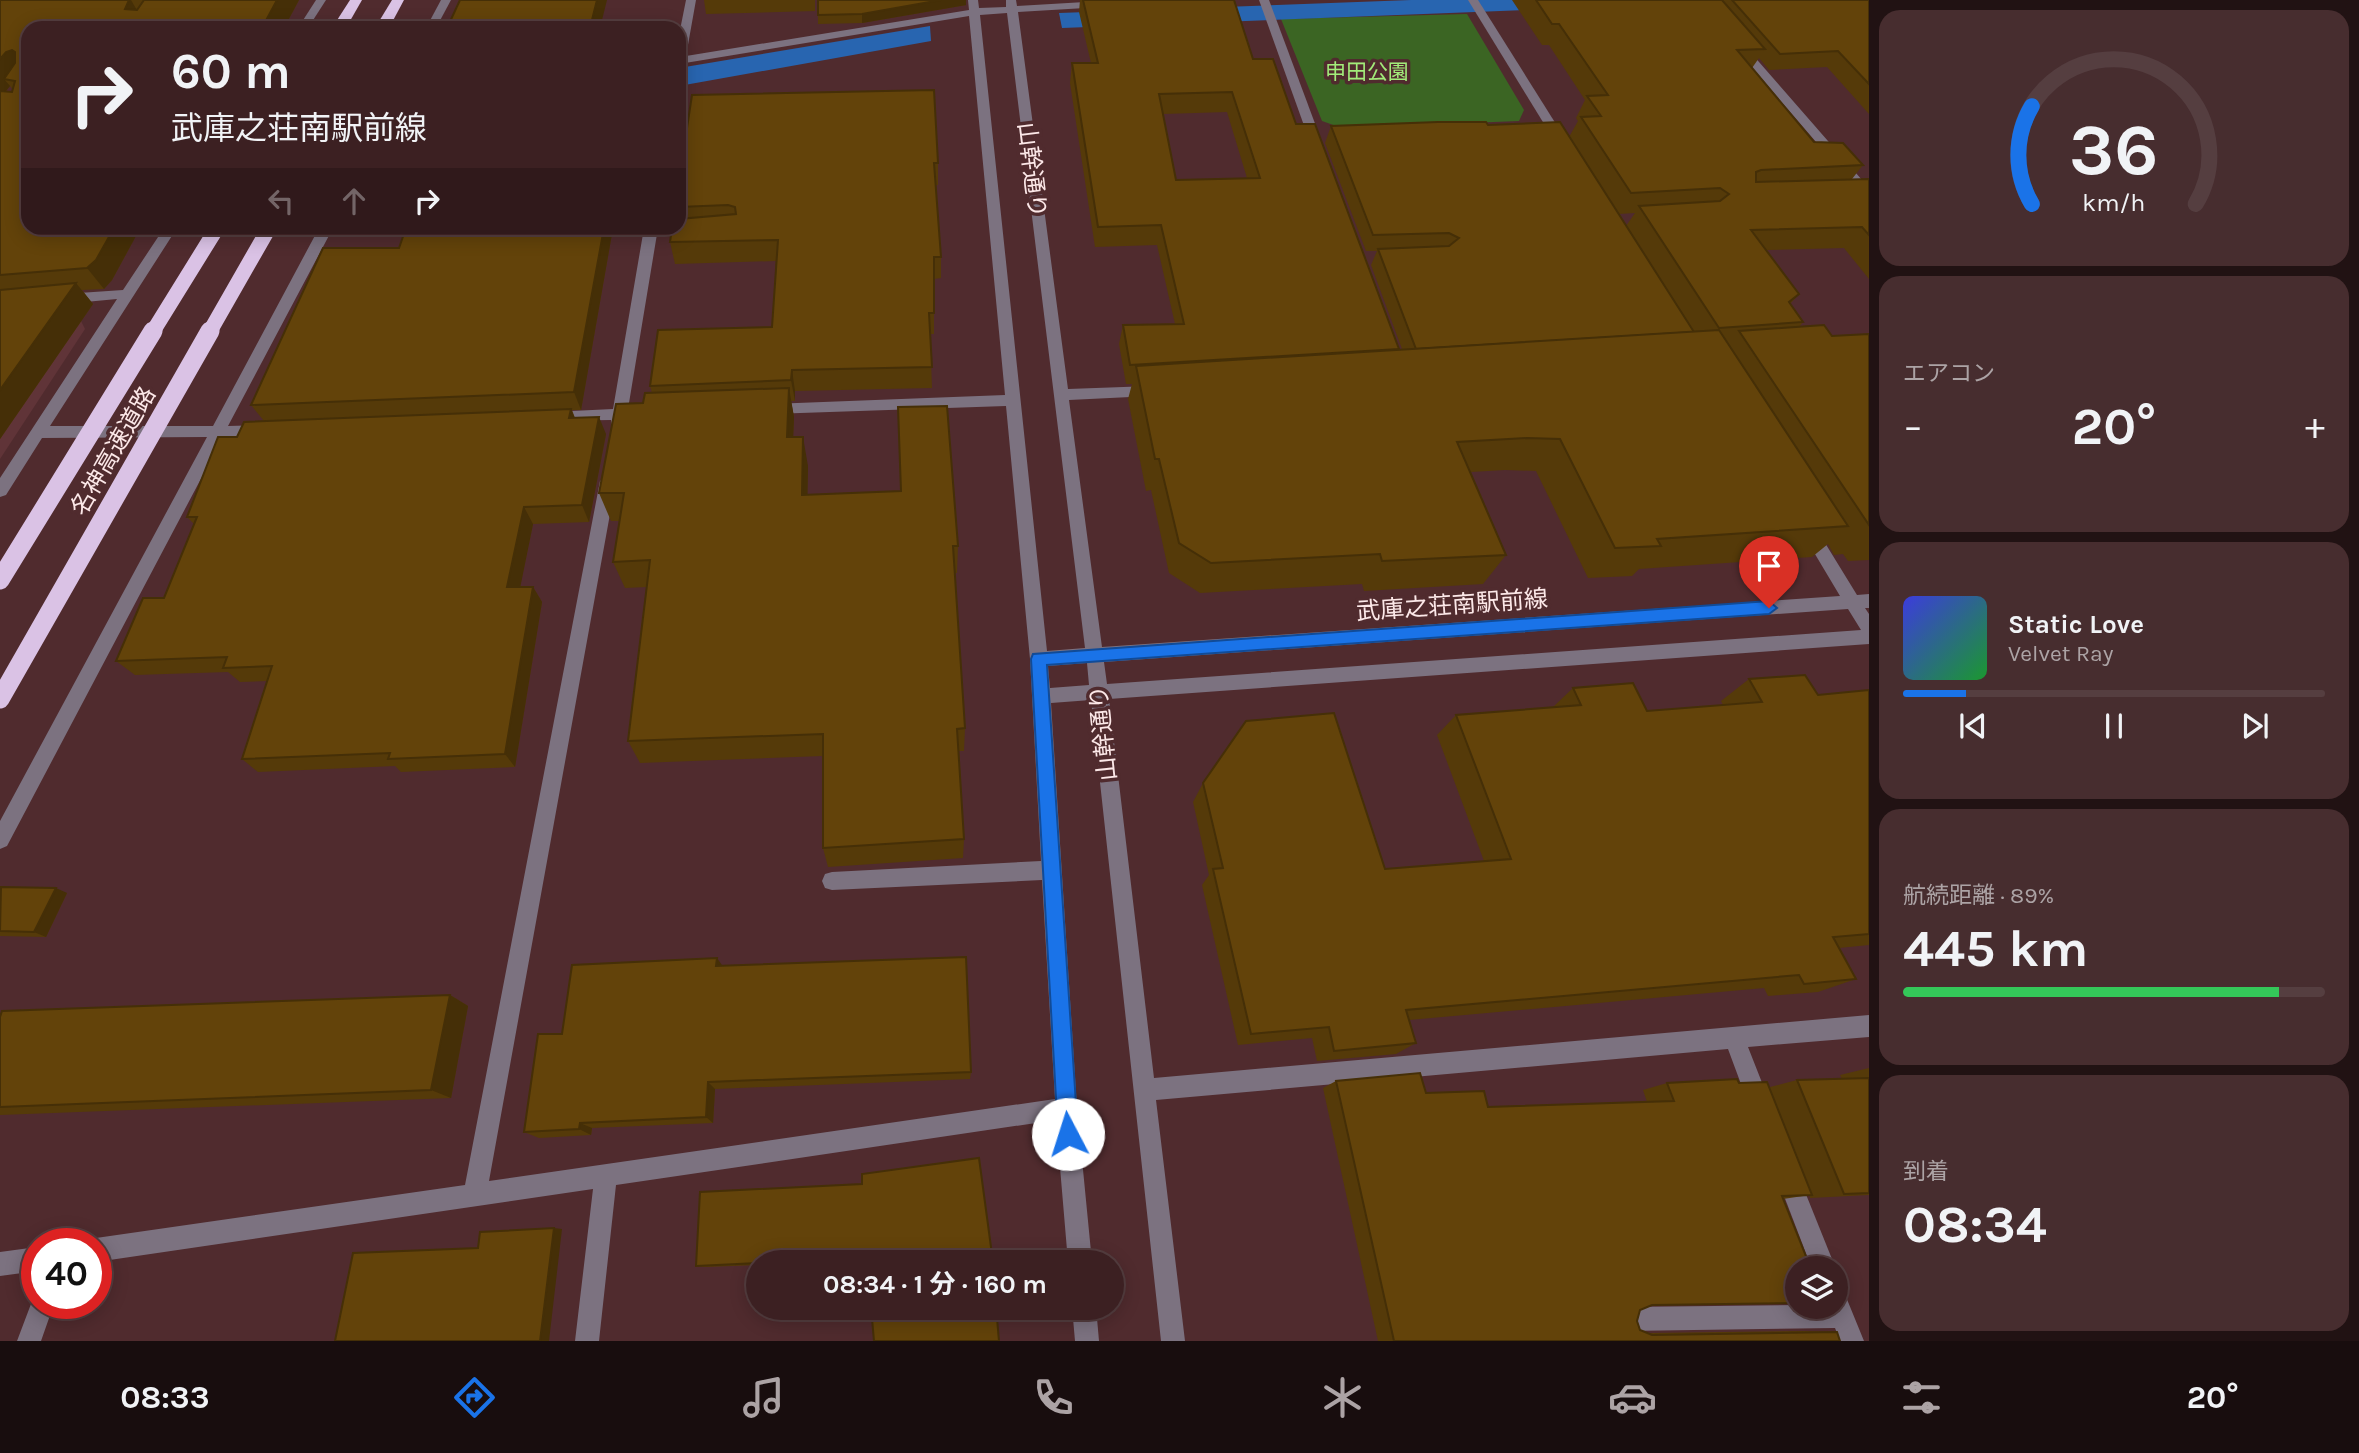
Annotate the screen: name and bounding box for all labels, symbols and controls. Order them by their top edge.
text: 60 m [171,43,291,100]
icon: right [56,49,147,140]
park label: 申田公園 [1325,60,1409,84]
text: 36 [2069,107,2159,192]
text: 武庫之荘南駅前線 [171,110,427,147]
street label: 山幹通り [1012,121,1052,219]
icon: left [262,182,300,220]
icon: ahead [335,182,373,220]
icon: right [408,182,446,220]
text: km/h [2082,188,2146,217]
text: エアコン [1903,360,1995,387]
street label: 名神高速道路 [65,382,161,520]
text: 20° [2072,396,2156,457]
text: − [1903,404,1923,449]
text: + [2305,404,2325,449]
pin [1739,536,1799,608]
icon: arrive [1750,547,1788,585]
street label: 武庫之荘南駅前線 [1355,584,1549,626]
text: Static Love [2008,609,2144,640]
text: Velvet Ray [2008,640,2113,667]
street label: 山幹通り [1084,684,1122,782]
icon: previous [1954,707,1992,745]
icon: pause [2095,707,2133,745]
icon: next [2236,707,2274,745]
text: 航続距離 · 89% [1903,882,2054,909]
text: 445 km [1903,918,2088,979]
position arrow [1031,1097,1105,1171]
text: 到着 [1903,1158,1949,1185]
text: 08:34 [1903,1194,2047,1255]
speed limit sign: 40 [21,1228,112,1319]
map controls [1785,1256,1848,1319]
button: layers [1785,1256,1848,1319]
text: 08:34 · 1 分 · 160 m [823,1269,1047,1300]
icon: directions [450,1373,499,1422]
icon: music [739,1373,788,1422]
icon: phone [1029,1373,1078,1422]
icon: climate [1318,1373,1367,1422]
icon: car [1608,1373,1657,1422]
icon: filters [1897,1373,1946,1422]
text: 08:33 [120,1379,210,1416]
text: 20° [2187,1379,2239,1416]

